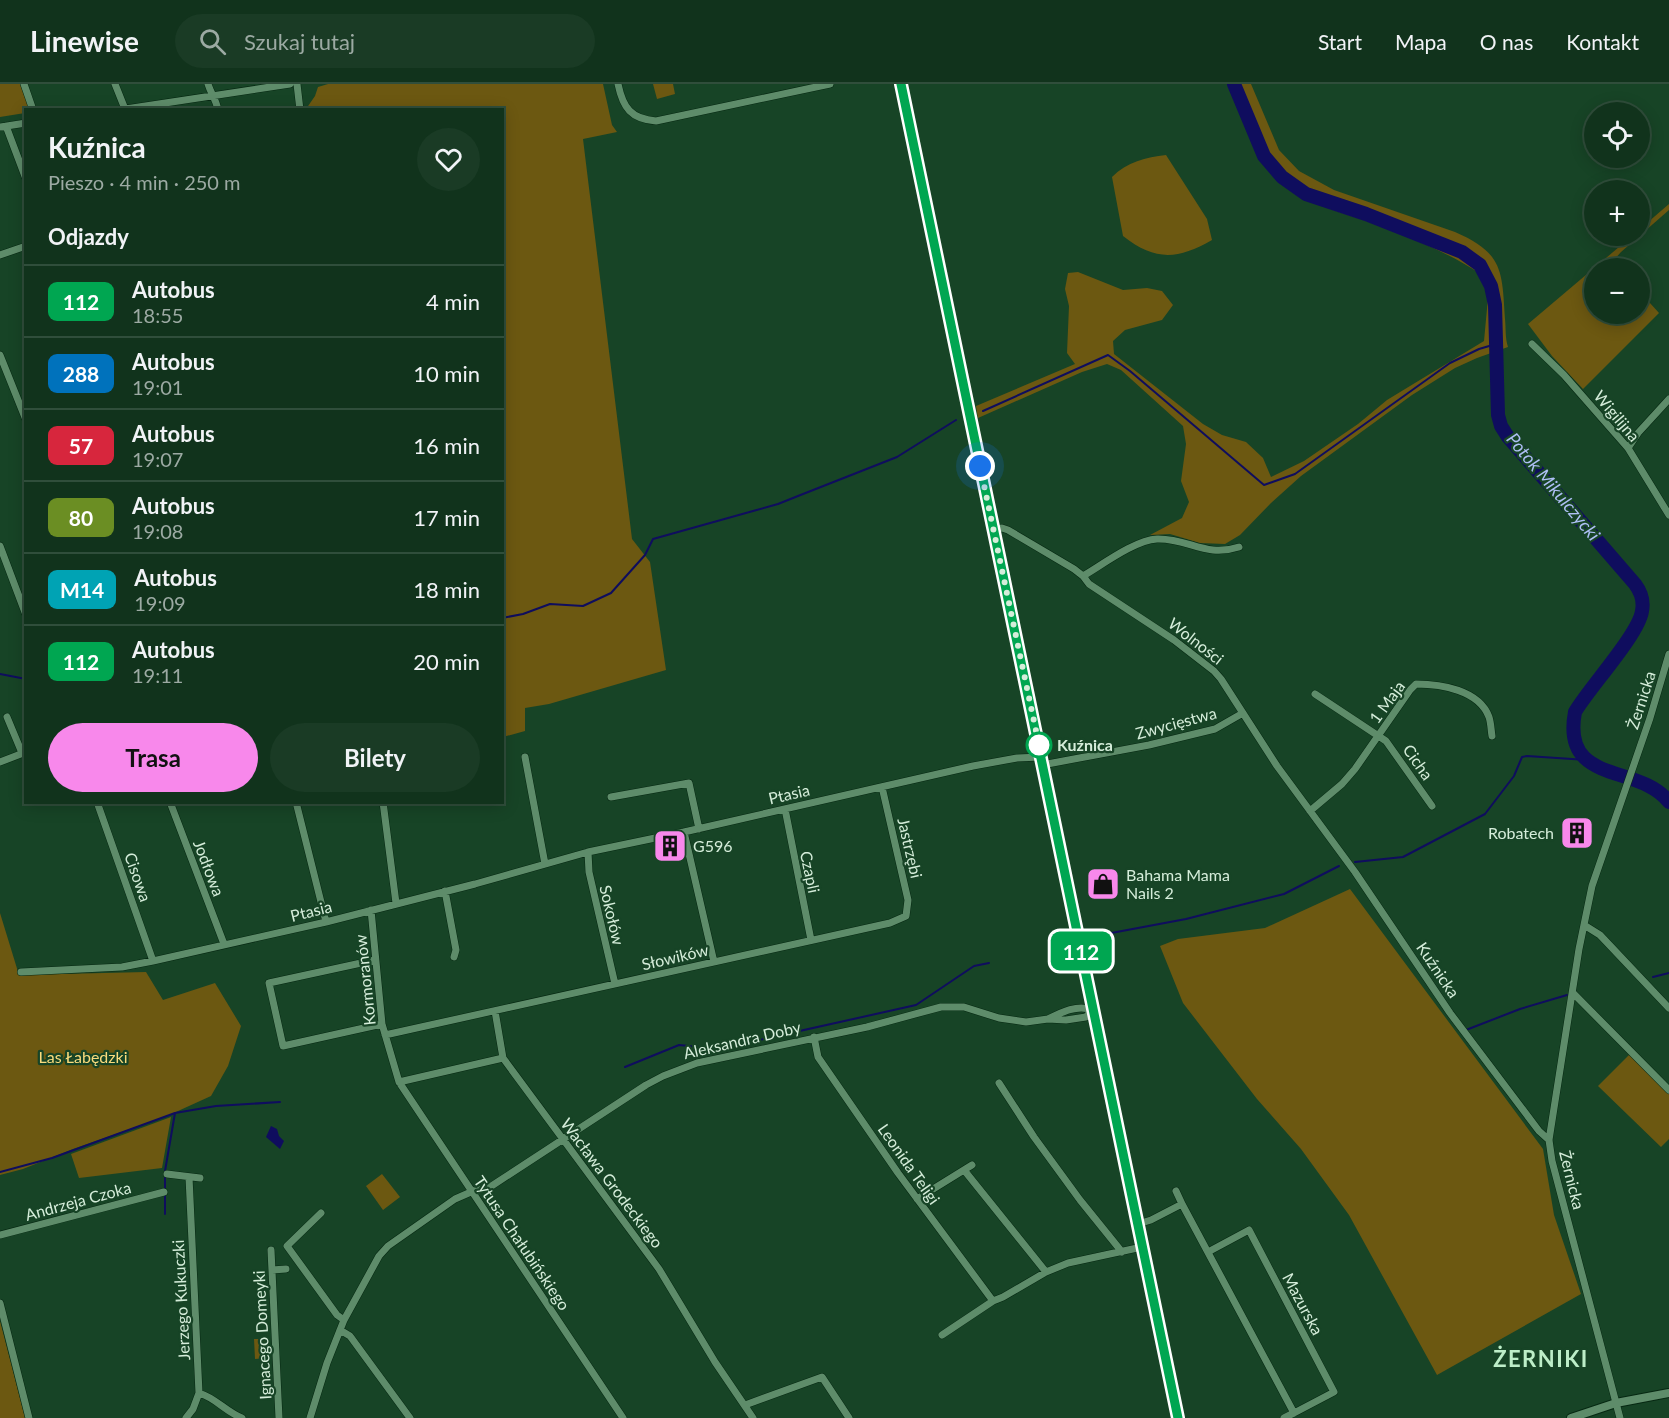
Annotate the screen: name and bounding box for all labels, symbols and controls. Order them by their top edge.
search box [175,14,595,68]
text: Linewise [30,24,139,58]
icon: search [196,25,229,58]
text: Szukaj tutaj [244,28,355,55]
text: Start [1318,29,1362,54]
text: Mapa [1395,29,1447,54]
text: O nas [1480,29,1533,54]
text: Kontakt [1566,29,1639,54]
map controls [1584,102,1650,324]
button: locate [1584,102,1650,168]
button: heart [417,128,480,191]
text: Kuźnica [48,130,146,164]
text: Pieszo · 4 min · 250 m [48,170,241,194]
button: + [1584,180,1650,246]
text: Odjazdy [48,223,129,250]
button: − [1584,258,1650,324]
text: Autobus [132,276,215,303]
text: 4 min [426,288,480,315]
text: 112 [63,289,99,314]
text: 18:55 [132,303,183,327]
text: Autobus [132,348,215,375]
text: 10 min [413,360,480,387]
text: 288 [63,361,99,386]
text: 19:01 [132,375,183,399]
street label: Wigilijna [1591,386,1644,445]
text: Autobus [132,420,215,447]
water label: Potok Mikulczycki [1502,428,1605,545]
text: 16 min [413,432,480,459]
text: 57 [69,433,93,458]
text: 19:07 [132,447,183,471]
your location [965,451,995,481]
text: Autobus [132,492,215,519]
text: 17 min [413,504,480,531]
text: 80 [69,505,93,530]
text: 19:08 [132,519,183,543]
text: Autobus [134,564,217,591]
text: 18 min [413,576,480,603]
text: M14 [60,577,104,602]
text: 19:09 [134,591,186,615]
street label: Wolności [1165,613,1228,668]
text: Autobus [132,636,215,663]
text: 20 min [413,648,480,675]
text: 112 [63,649,99,674]
text: 19:11 [132,663,183,687]
street label: Żernicka [1622,668,1659,731]
street label: 1 Maja [1365,677,1408,727]
street label: Zwycięstwa [1133,703,1218,742]
button: Trasa [48,723,258,792]
button: Bilety [270,723,480,792]
marker: Kuźnica [1026,732,1052,758]
place label: Kuźnica [1057,735,1113,754]
street label: Cicha [1399,740,1437,783]
street label: Ptasia [766,780,811,807]
building icon: Robatech [1559,815,1595,851]
street label: Jastrzębi [894,816,927,880]
place label: Robatech [1488,823,1554,842]
building icon: G596 [652,828,688,864]
place label: G596 [693,836,733,855]
street label: Jodłowa [190,837,229,899]
street label: Czapli [797,849,824,895]
street label: Cisowa [121,850,156,904]
place label: Bahama Mama Nails 2 [1126,865,1230,902]
shop icon: Bahama Mama Nails 2 [1085,866,1121,902]
street label: Sokołów [596,883,629,947]
street label: Ptasia [288,896,334,925]
line badge: 112 [1046,932,1116,970]
street label: Kormoranów [350,933,379,1026]
street label: Kuźnicka [1413,938,1464,1001]
text: 112 [1063,939,1099,964]
street label: Słowików [640,940,711,973]
street label: Aleksandra Doby [681,1017,803,1062]
park label: Las Łabędzki [38,1047,128,1066]
street label: Wacława Grodeckiego [557,1114,667,1251]
street label: Leonida Teligi [875,1120,944,1208]
street label: Żernicka [1556,1148,1589,1211]
street label: Tytusa Chałubińskiego [470,1172,574,1313]
street label: Andrzeja Czoka [23,1177,133,1224]
street label: Jerzego Kukuczki [168,1239,193,1361]
street label: Mazurska [1279,1269,1328,1338]
street label: Ignacego Domeyki [249,1270,274,1400]
district label: ŻERNIKI [1493,1345,1589,1372]

